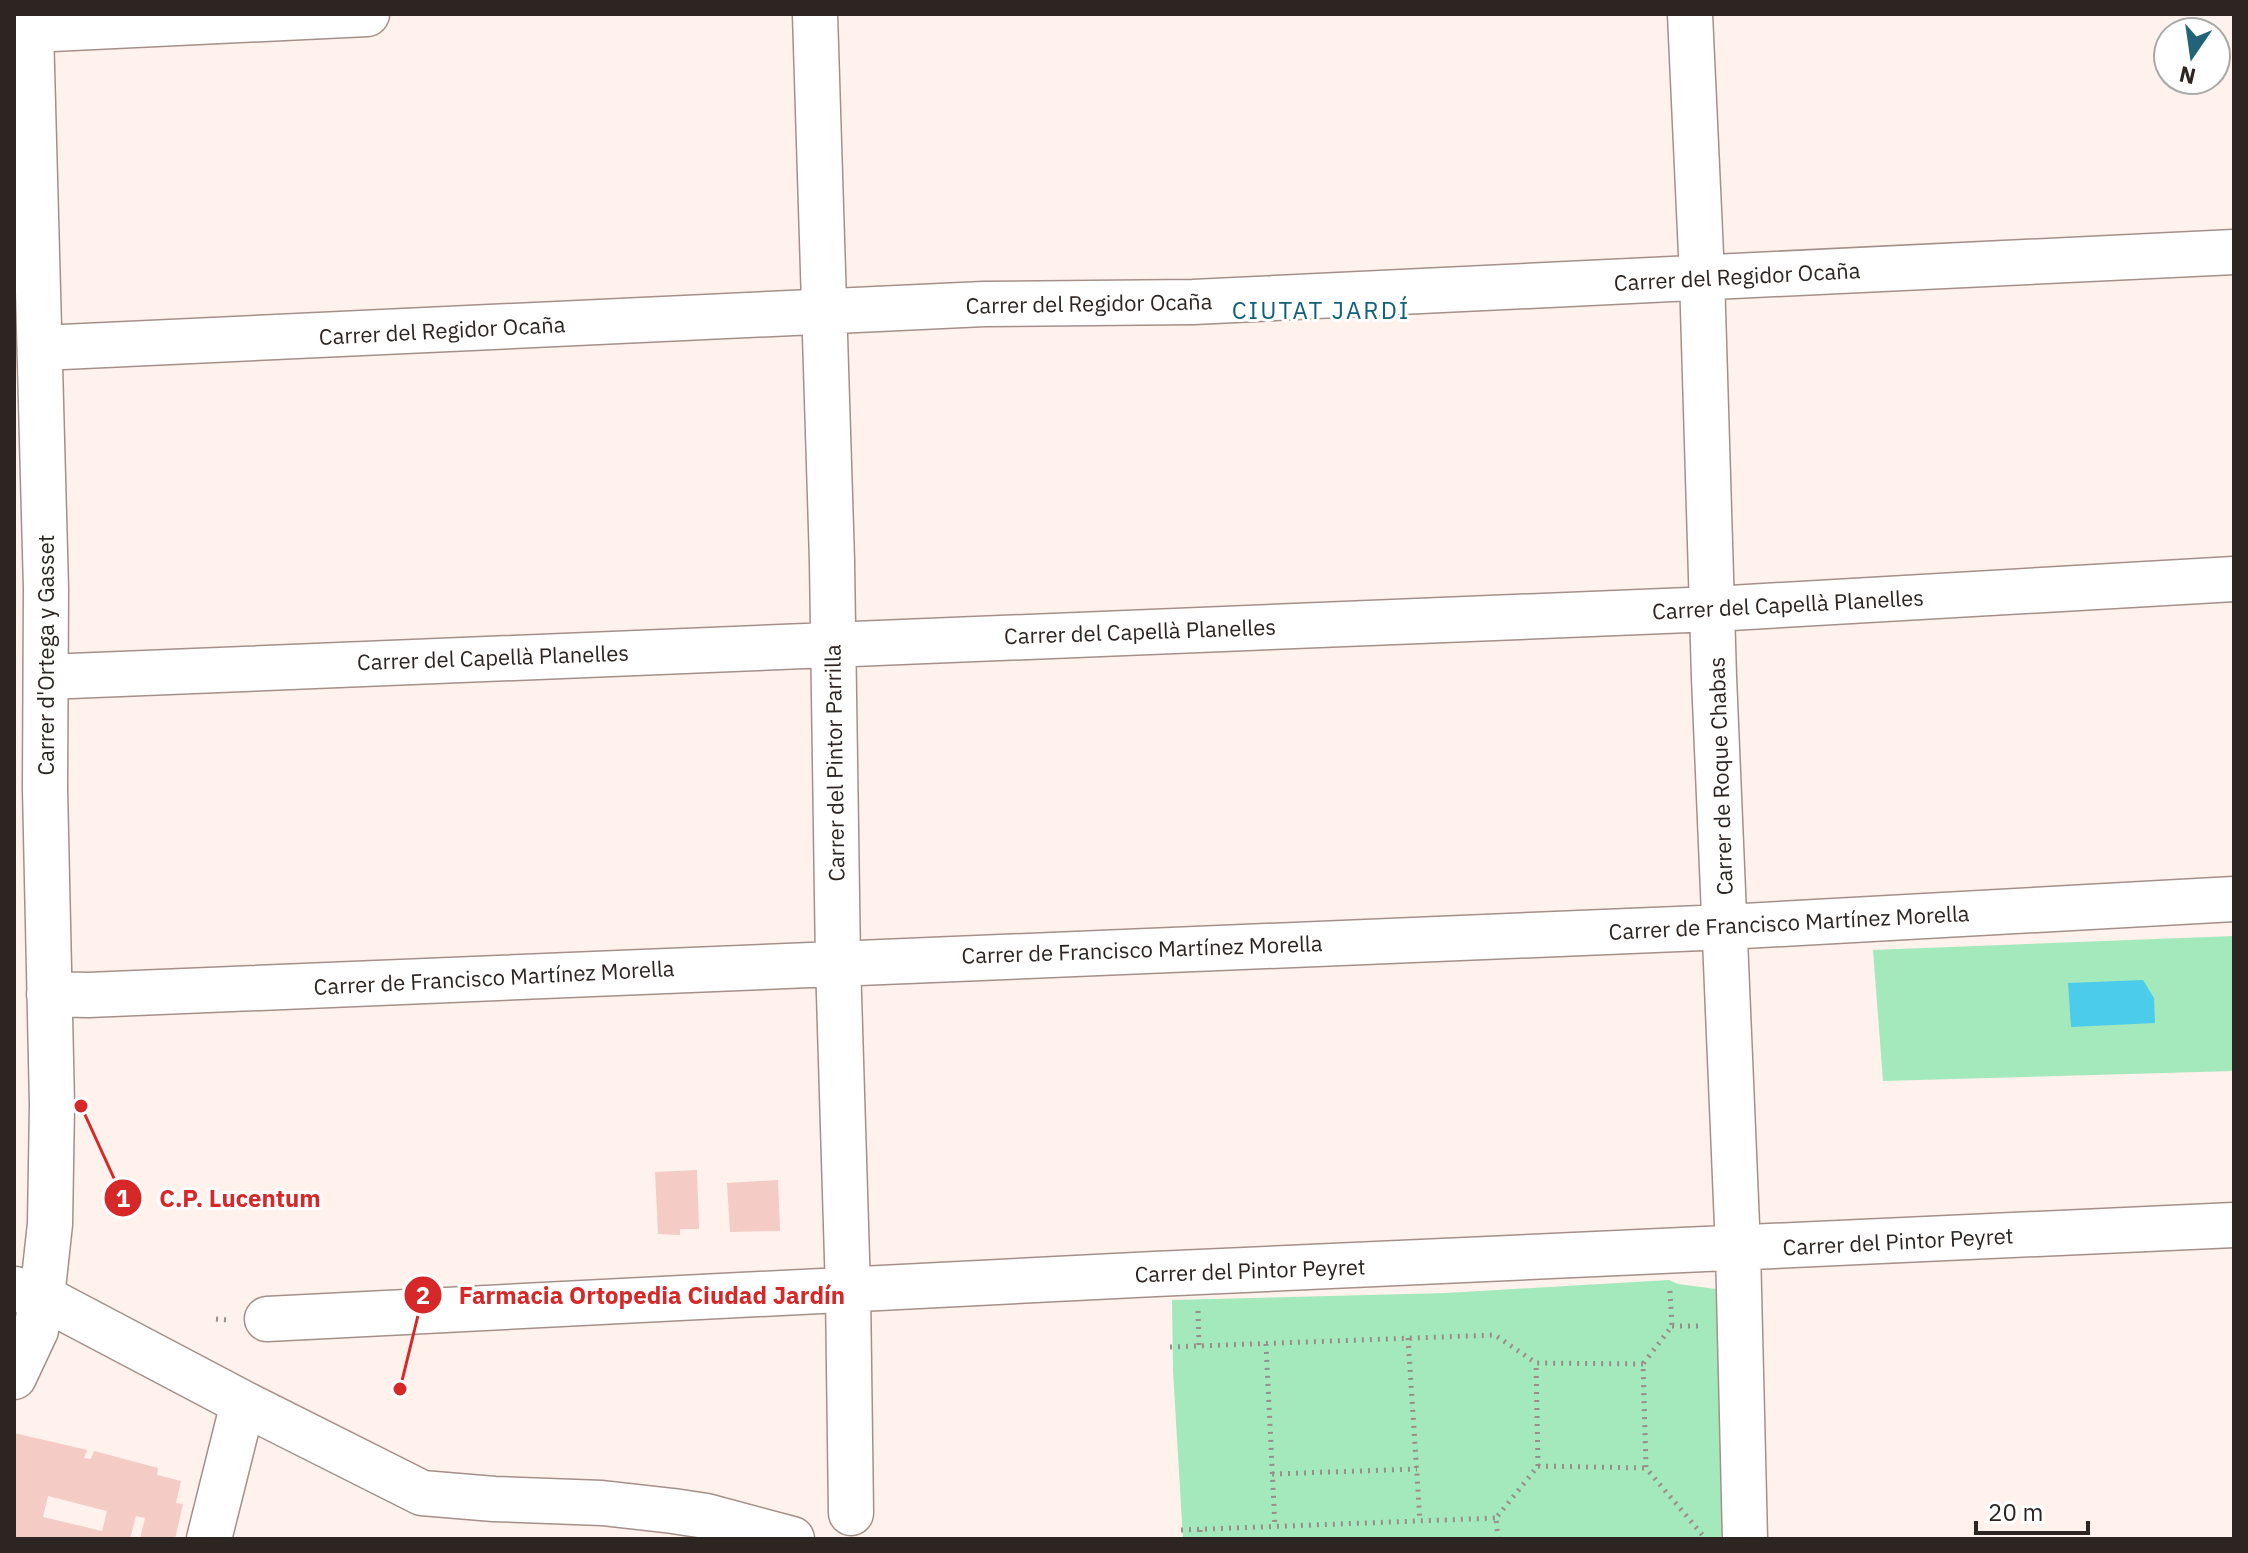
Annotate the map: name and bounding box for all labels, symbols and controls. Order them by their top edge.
north arrow [2152,16,2232,96]
text: N [2176,60,2198,92]
street label: Carrer del Regidor Ocaña [1613,255,1861,297]
street label: Carrer del Regidor Ocaña [965,286,1213,320]
district label: CIUTAT JARDÍ [1232,294,1410,326]
street label: Carrer del Regidor Ocaña [318,309,566,351]
street label: Carrer d'Ortega y Gasset [31,535,60,775]
street label: Carrer del Capellà Planelles [1651,582,1925,626]
street label: Carrer del Capellà Planelles [1003,612,1277,650]
street label: Carrer del Capellà Planelles [356,638,630,676]
street label: Carrer del Pintor Parrilla [817,644,851,882]
street label: Carrer de Roque Chabas [1701,656,1739,896]
street label: Carrer de Francisco Martínez Morella [1608,898,1970,946]
street label: Carrer de Francisco Martínez Morella [961,928,1323,970]
street label: Carrer de Francisco Martínez Morella [313,953,675,1001]
callout: C.P. Lucentum [103,1174,337,1222]
text: 1 [116,1182,130,1214]
text: C.P. Lucentum [159,1182,321,1214]
street label: Carrer del Pintor Peyret [1782,1220,2014,1262]
street label: Carrer del Pintor Peyret [1134,1251,1366,1289]
callout: Farmacia Ortopedia Ciudad Jardín [403,1271,861,1319]
text: 2 [416,1279,430,1311]
text: Farmacia Ortopedia Ciudad Jardín [459,1279,845,1311]
scale bar [1976,1485,2088,1535]
text: 20 m [1988,1496,2043,1528]

